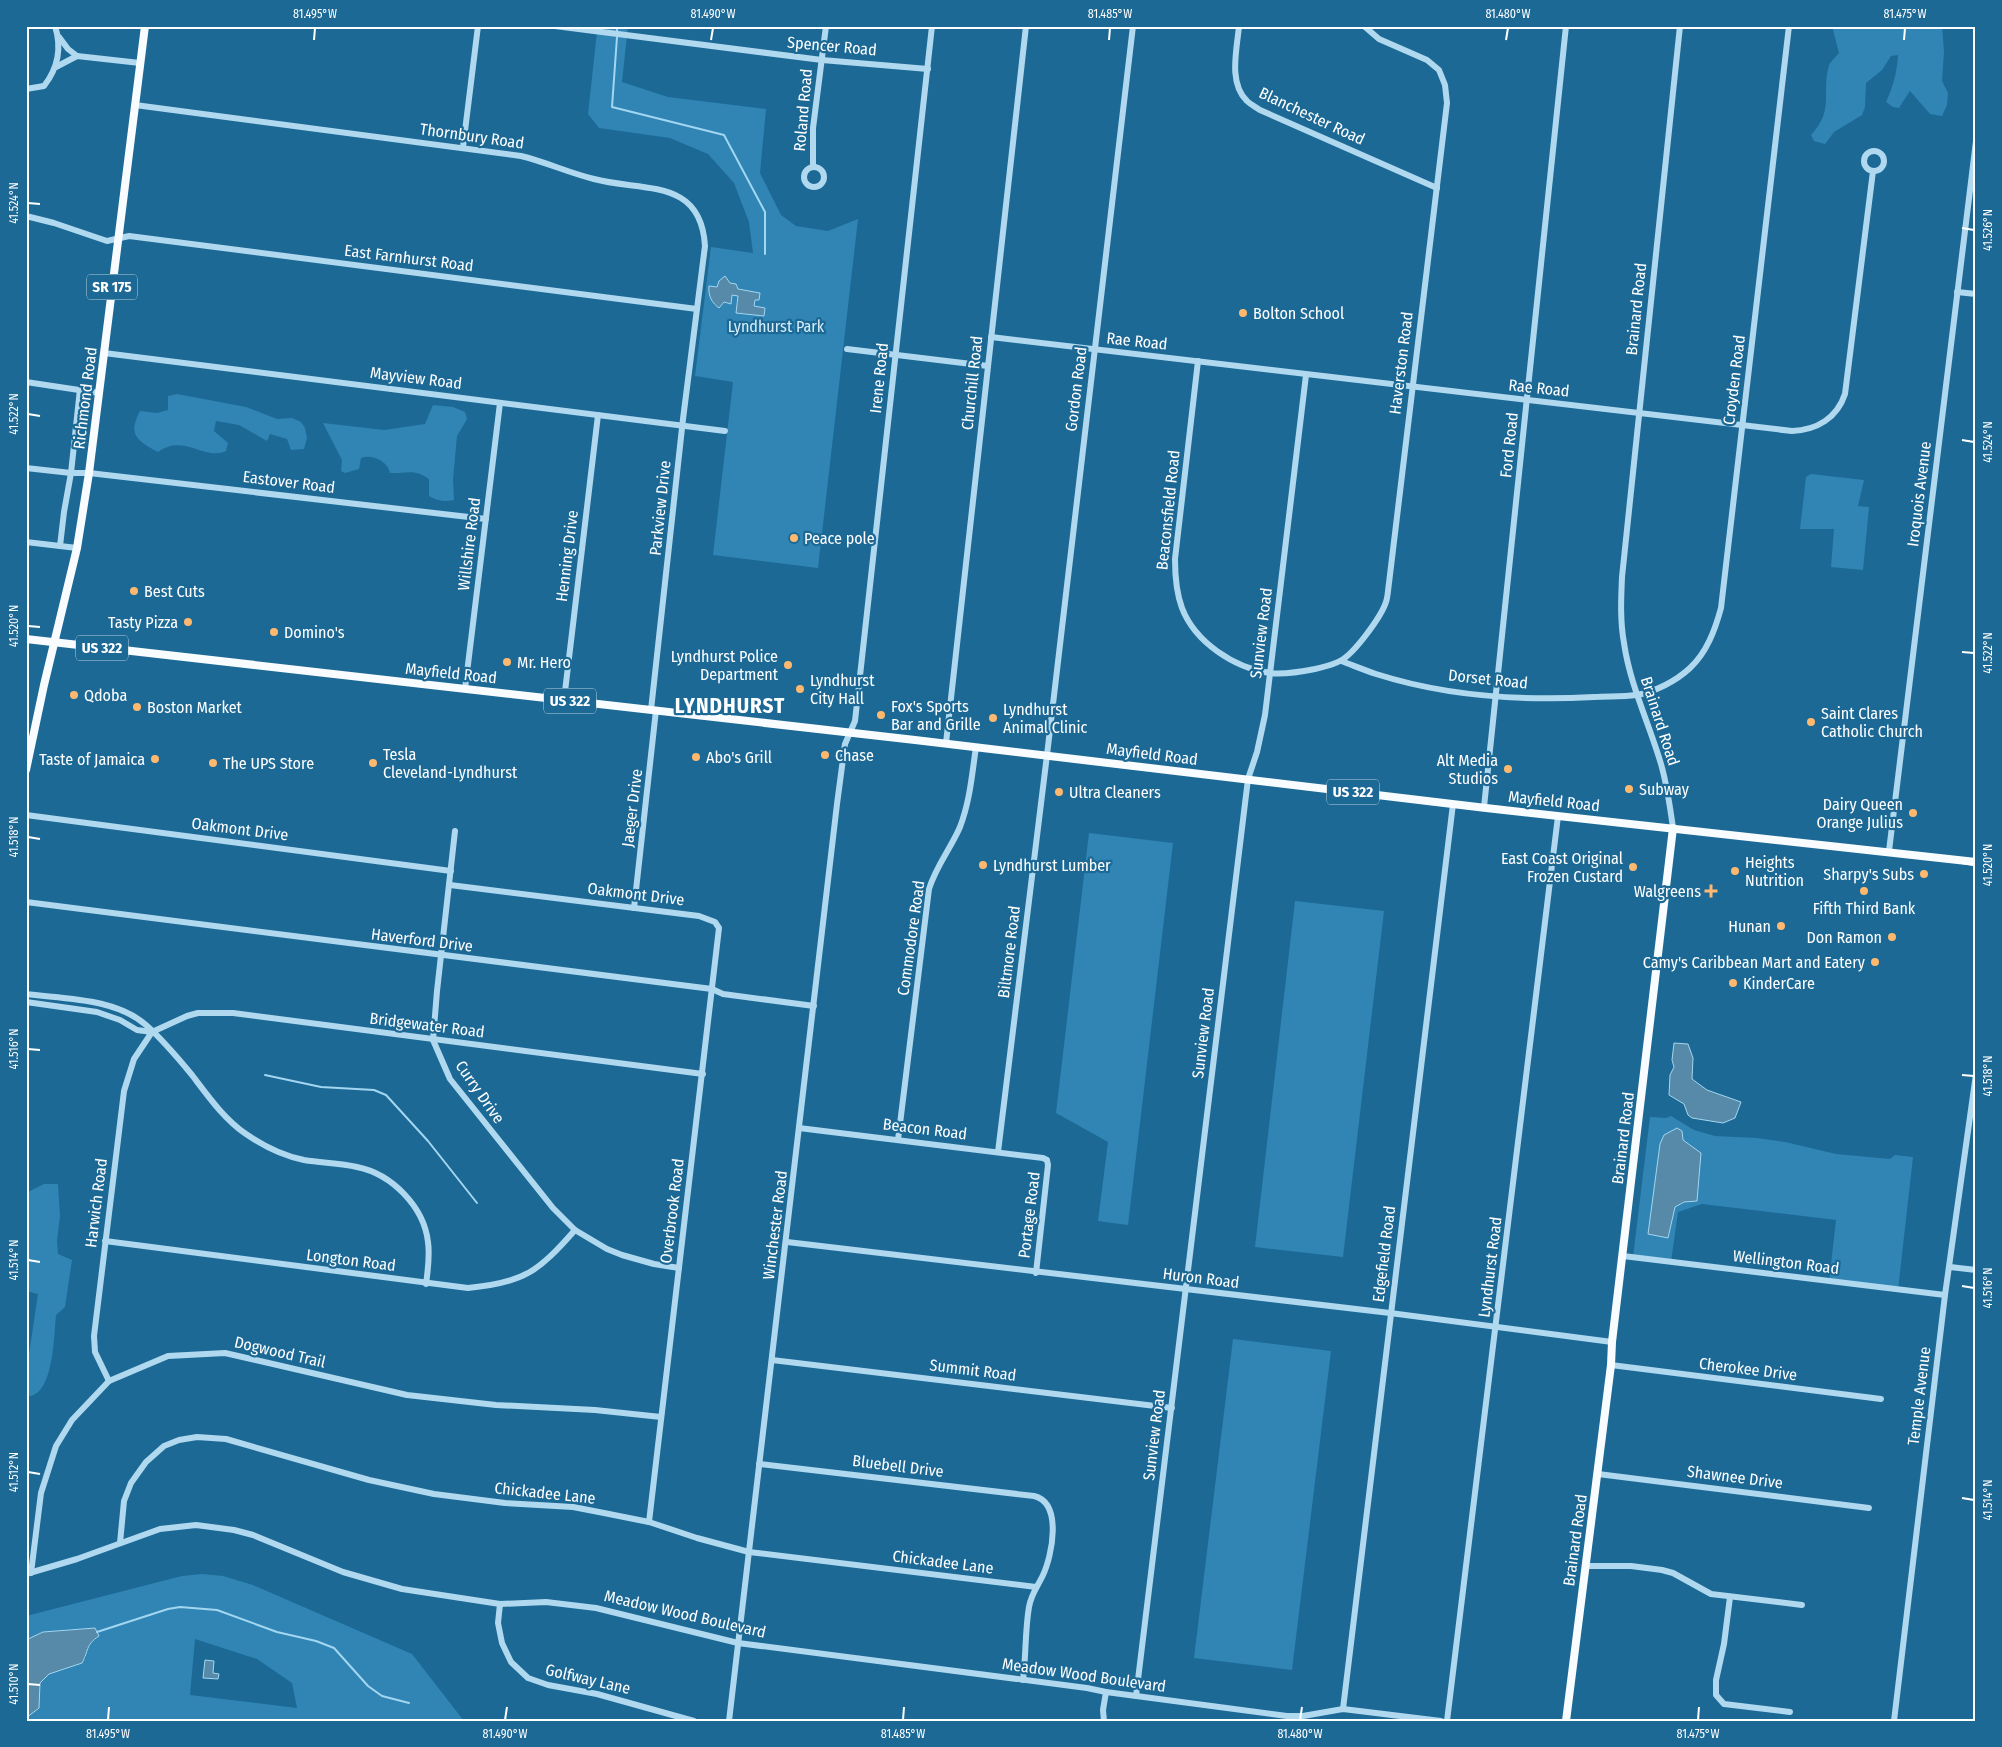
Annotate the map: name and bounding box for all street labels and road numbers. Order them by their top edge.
street label: Spencer Road [786,33,878,59]
street label: Roland Road [790,68,816,152]
street label: Blanchester Road [1256,83,1368,149]
street label: Thornbury Road [419,119,525,153]
street label: East Farnhurst Road [343,241,475,275]
street label: Brainard Road [1622,262,1650,356]
road number: SR 175 [87,274,137,300]
street label: Haverston Road [1385,311,1417,415]
street label: Rae Road [1106,328,1168,354]
street label: Croyden Road [1719,334,1749,426]
street label: Churchill Road [958,335,986,431]
street label: Irene Road [866,342,892,414]
street label: Richmond Road [69,346,101,450]
street label: Gordon Road [1061,346,1091,432]
street label: Mayview Road [369,363,463,393]
street label: Rae Road [1508,375,1570,401]
street label: Ford Road [1496,411,1522,479]
street label: Iroquois Avenue [1903,440,1935,548]
street label: Beaconsfield Road [1152,449,1184,571]
street label: Parkview Drive [646,459,674,557]
street label: Eastover Road [242,467,336,497]
street label: Willshire Road [454,496,484,592]
street label: Henning Drive [552,509,582,603]
street label: Sunview Road [1246,587,1276,679]
road number: US 322 [76,636,128,660]
street label: Mayfield Road [404,659,498,687]
street label: Dorset Road [1447,665,1529,693]
street label: Brainard Road [1637,674,1683,768]
road number: US 322 [544,688,596,714]
street label: Mayfield Road [1105,739,1199,769]
street label: Jaeger Drive [618,768,646,848]
road number: US 322 [1327,780,1379,804]
street label: Mayfield Road [1507,787,1601,815]
street label: Oakmont Drive [191,814,289,844]
street label: Oakmont Drive [587,879,685,909]
street label: Commodore Road [894,879,928,997]
street label: Biltmore Road [994,905,1024,999]
street label: Haverford Drive [370,924,474,956]
street label: Sunview Road [1188,987,1218,1079]
street label: Bridgewater Road [368,1009,486,1041]
street label: Curry Drive [452,1057,509,1127]
street label: Brainard Road [1608,1091,1638,1185]
street label: Beacon Road [882,1114,968,1144]
street label: Harwich Road [81,1157,111,1249]
street label: Overbrook Road [656,1158,688,1264]
street label: Winchester Road [759,1169,791,1281]
street label: Portage Road [1014,1171,1044,1259]
street label: Edgefield Road [1369,1205,1399,1303]
street label: Lyndhurst Road [1474,1216,1506,1318]
street label: Longton Road [305,1245,397,1275]
street label: Wellington Road [1732,1246,1840,1278]
street label: Huron Road [1162,1264,1240,1292]
street label: Dogwood Trail [233,1332,327,1372]
street label: Temple Avenue [1904,1346,1934,1446]
street label: Cherokee Drive [1698,1354,1798,1384]
street label: Summit Road [929,1355,1017,1385]
street label: Sunview Road [1139,1389,1169,1481]
street label: Bluebell Drive [851,1451,945,1481]
street label: Shawnee Drive [1686,1462,1784,1492]
street label: Chickadee Lane [493,1478,597,1508]
street label: Brainard Road [1559,1493,1591,1587]
street label: Chickadee Lane [891,1546,995,1578]
street label: Meadow Wood Boulevard [602,1586,768,1642]
street label: Meadow Wood Boulevard [1001,1654,1167,1696]
street label: Golfway Lane [544,1660,632,1698]

